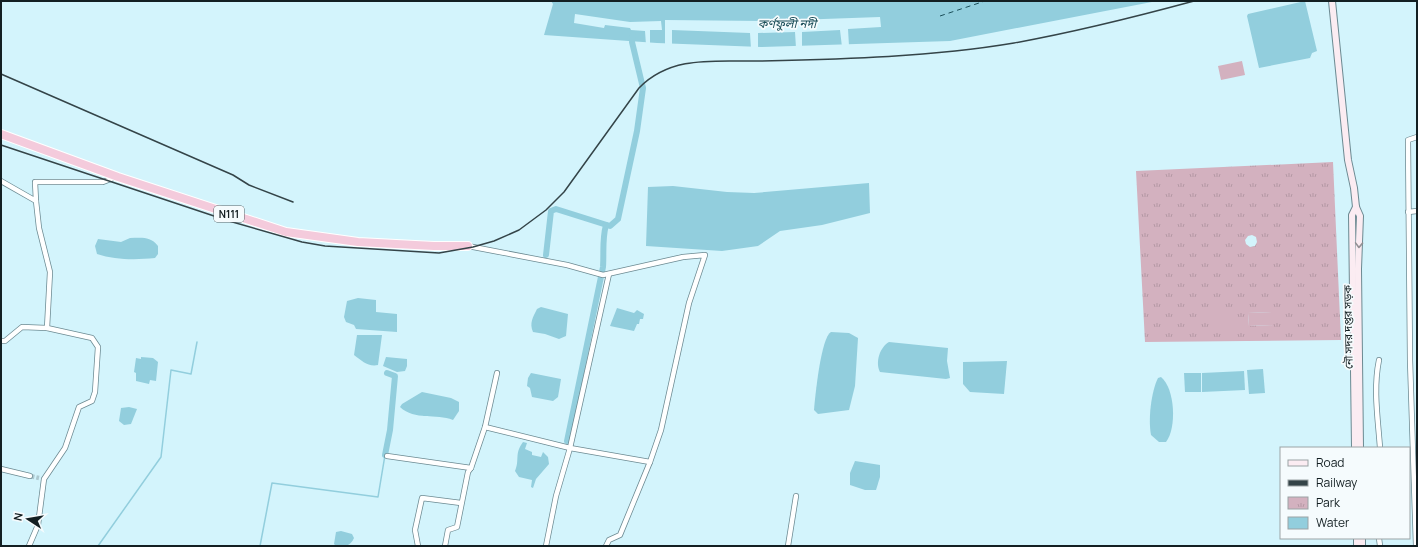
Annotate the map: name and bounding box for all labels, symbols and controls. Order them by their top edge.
water label: কর্ণফুলী নদী [758,15,819,32]
road number: N111 [214,206,244,222]
one-way arrow [1355,242,1363,248]
street label: নৌ সদর দপ্তর সড়ক [1339,285,1356,369]
legend [1280,447,1410,539]
text: Road [1316,454,1344,471]
text: Railway [1316,474,1358,491]
text: Park [1316,494,1341,511]
north arrow [8,499,48,539]
text: N [10,511,26,522]
text: Water [1316,514,1350,531]

